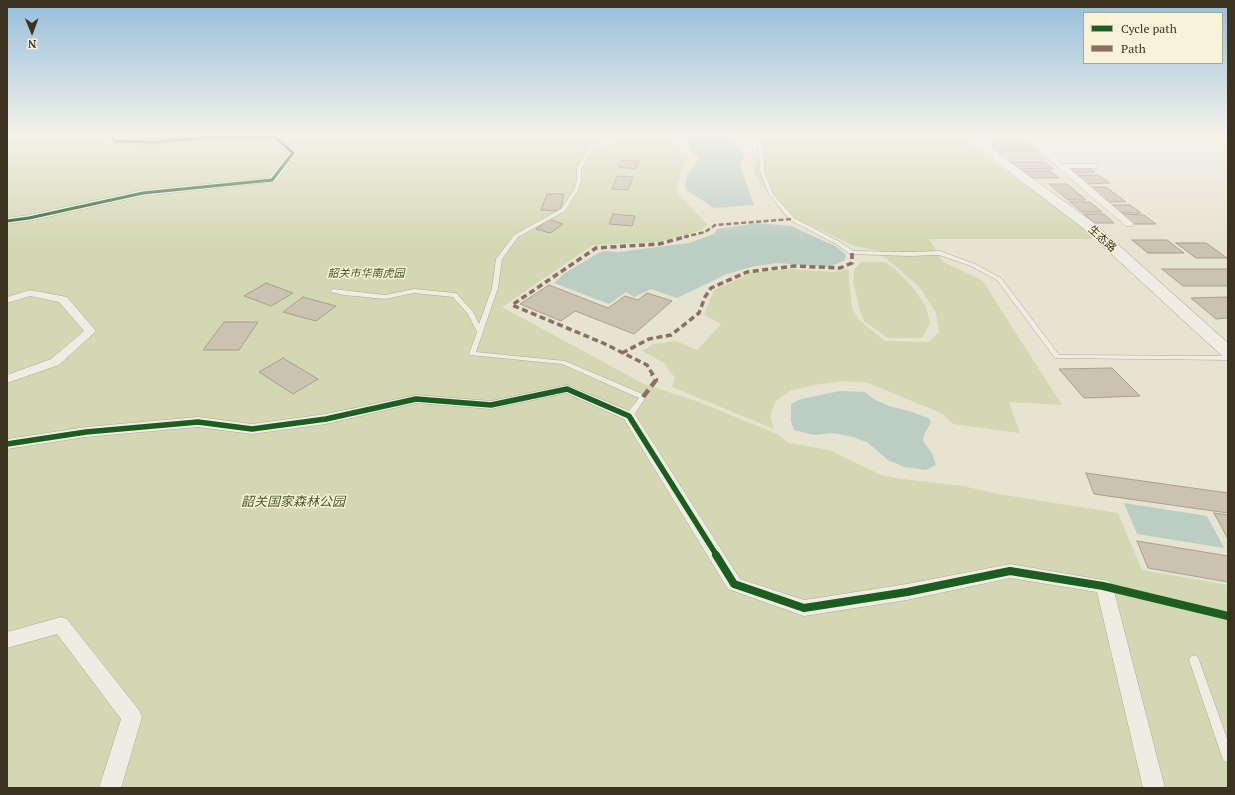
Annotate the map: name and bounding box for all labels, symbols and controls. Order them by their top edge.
north arrow [12,12,52,52]
legend [1083,12,1223,64]
text: Cycle path [1121,21,1177,36]
text: N [28,37,37,51]
text: Path [1121,41,1146,56]
street label: 生态路 [1085,223,1119,255]
park label: 韶关市华南虎园 [328,267,404,281]
park label: 韶关国家森林公园 [241,494,345,510]

